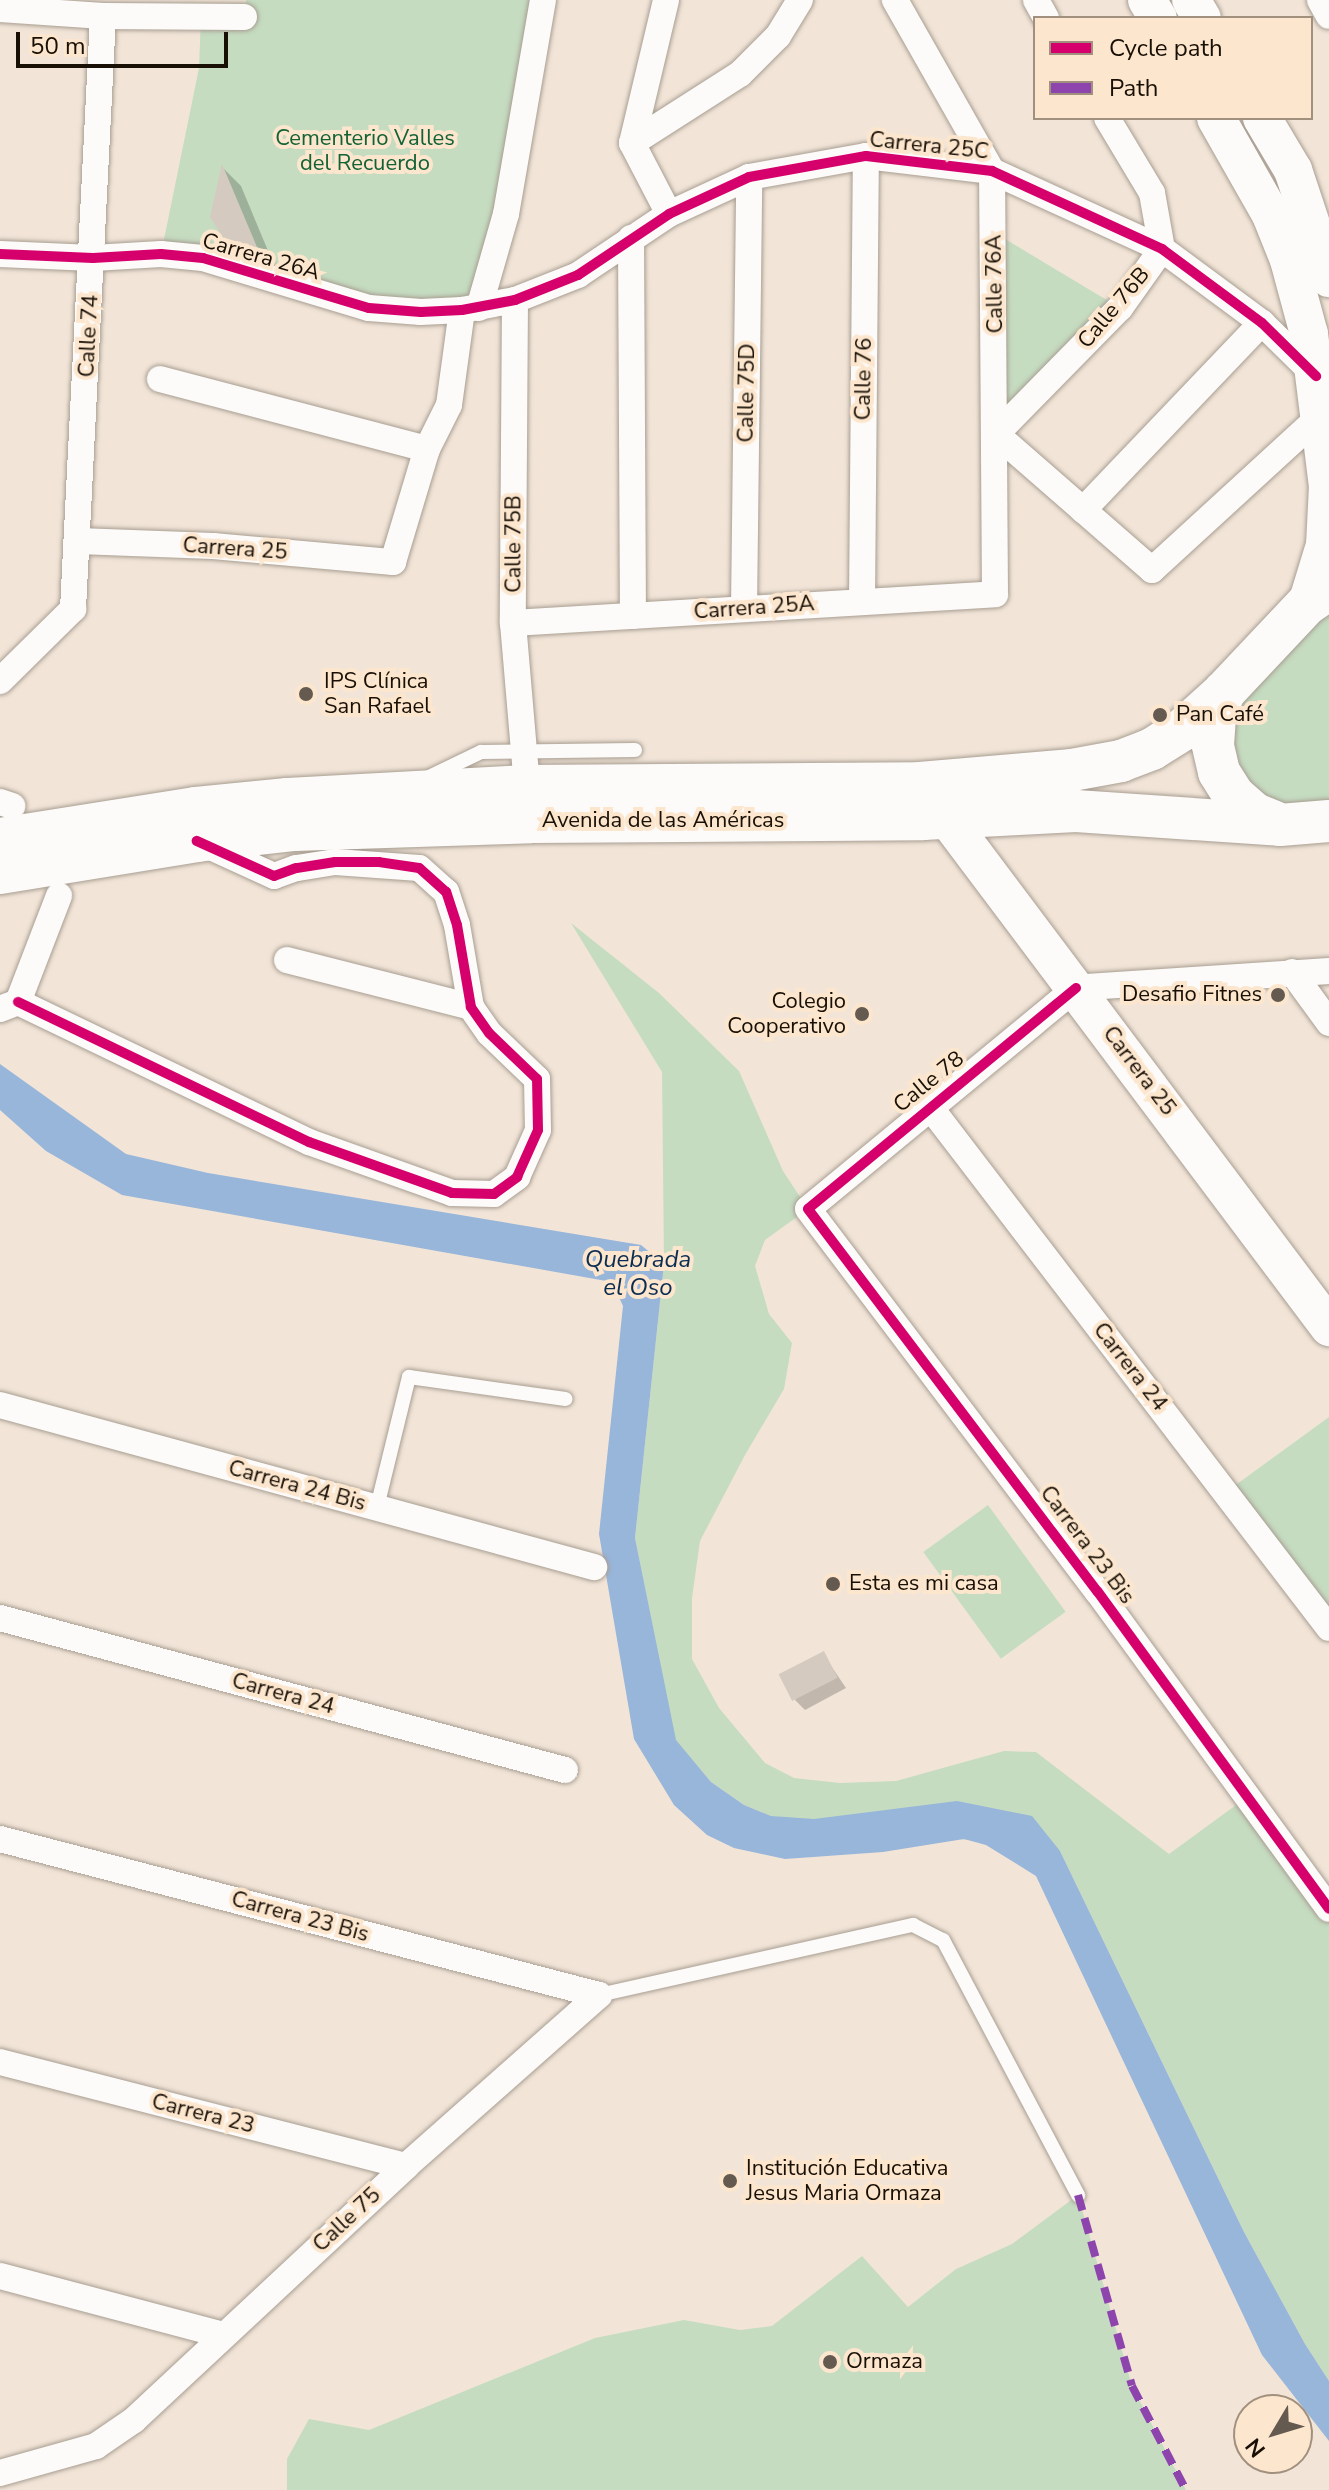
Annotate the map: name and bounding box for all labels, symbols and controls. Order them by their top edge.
scale bar [20,16,232,66]
legend [1033,16,1313,120]
text: 50 m [30,30,86,62]
text: Cycle path [1109,32,1223,64]
text: Path [1109,72,1158,104]
park label: Cementerio Valles del Recuerdo [275,125,455,176]
street label: Carrera 25C [868,127,990,165]
street label: Carrera 26A [199,228,323,286]
street label: Calle 76A [981,234,1009,334]
street label: Calle 76B [1073,262,1155,354]
street label: Calle 74 [74,294,104,378]
street label: Calle 76 [850,337,878,421]
street label: Calle 75D [733,343,761,443]
street label: Calle 75B [501,495,527,593]
street label: Carrera 25 [182,532,288,566]
street label: Carrera 25A [693,591,815,625]
place label: IPS Clínica San Rafael [324,668,431,720]
marker: IPS Clínica San Rafael [295,683,317,705]
place label: Pan Café [1176,702,1264,728]
marker: Pan Café [1151,706,1169,724]
street label: Avenida de las Américas [542,808,784,834]
place label: Desafio Fitnes [1122,982,1262,1008]
marker: Desafio Fitnes [1269,986,1287,1004]
place label: Colegio Cooperativo [727,988,846,1040]
marker: Colegio Cooperativo [853,1005,871,1023]
street label: Carrera 25 [1097,1021,1181,1121]
street label: Calle 78 [889,1046,969,1118]
water label: Quebrada el Oso [585,1246,691,1302]
street label: Carrera 24 [1087,1318,1173,1416]
street label: Carrera 24 Bis [225,1455,369,1517]
street label: Carrera 23 Bis [1034,1481,1140,1609]
place label: Esta es mi casa [849,1571,999,1597]
marker: Esta es mi casa [824,1575,842,1593]
street label: Carrera 24 [229,1668,337,1720]
street label: Carrera 23 Bis [228,1886,372,1948]
street label: Carrera 23 [149,2089,257,2139]
place label: Institución Educativa Jesus Maria Ormaza [746,2155,948,2206]
marker: Institución Educativa Jesus Maria Ormaza [721,2172,739,2190]
street label: Calle 75 [308,2182,386,2258]
place label: Ormaza [846,2349,923,2375]
marker: Ormaza [821,2353,839,2371]
north arrow [1233,2394,1313,2474]
text: N [1239,2432,1273,2463]

